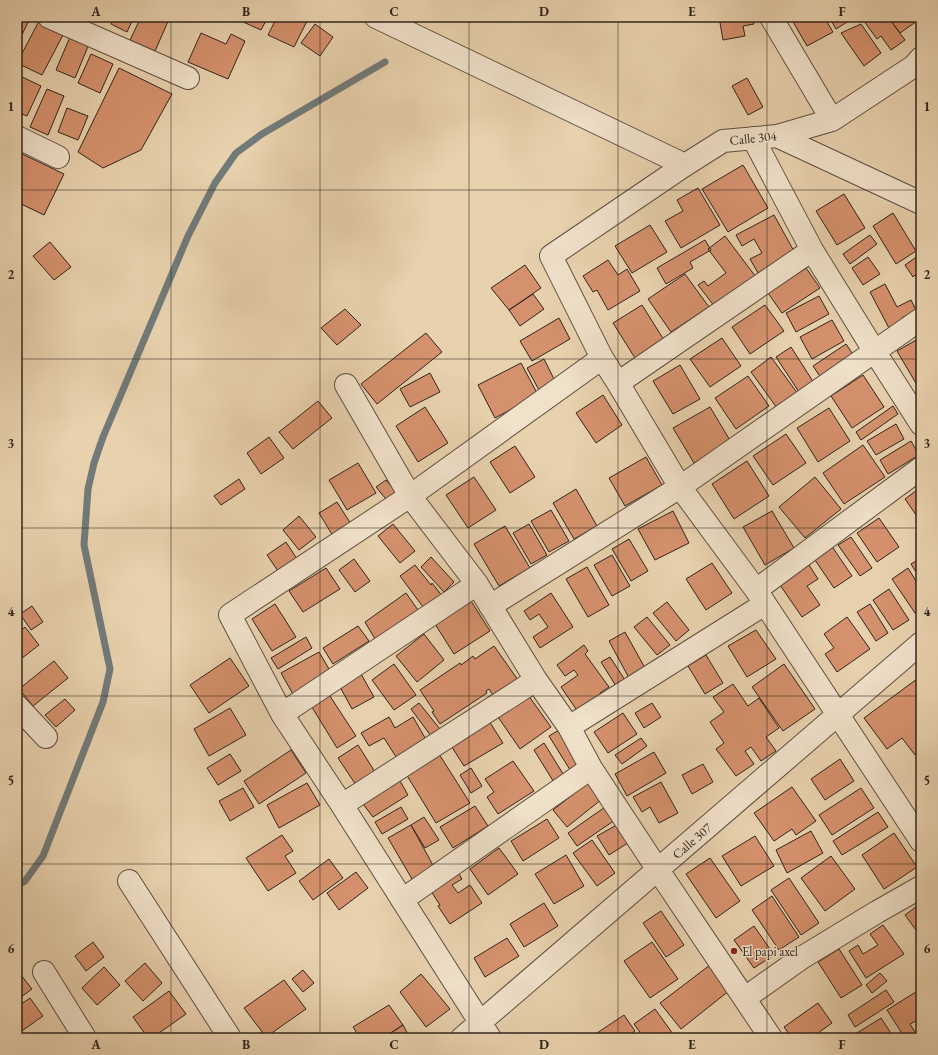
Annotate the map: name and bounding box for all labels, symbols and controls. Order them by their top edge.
text: A [90,3,101,20]
text: B [242,3,250,20]
text: C [389,3,399,20]
text: D [539,3,549,20]
text: E [688,3,696,20]
text: F [838,3,846,20]
text: 1 [8,98,15,115]
text: 1 [924,98,931,115]
street label: Calle 304 [729,127,778,149]
text: 2 [8,266,15,283]
text: 2 [924,266,931,283]
text: 3 [8,435,15,452]
text: 3 [924,435,931,452]
text: 4 [8,603,15,620]
text: 4 [924,603,931,620]
text: 5 [8,772,14,789]
text: 5 [924,772,930,789]
street label: Calle 307 [669,819,716,863]
text: 6 [8,940,15,957]
text: 6 [924,940,931,957]
place label: El papi axel [742,943,798,960]
marker: El papi axel [729,946,739,956]
text: A [90,1036,101,1053]
text: B [242,1036,250,1053]
text: C [389,1036,399,1053]
text: D [539,1036,549,1053]
text: E [688,1036,696,1053]
text: F [838,1036,846,1053]

